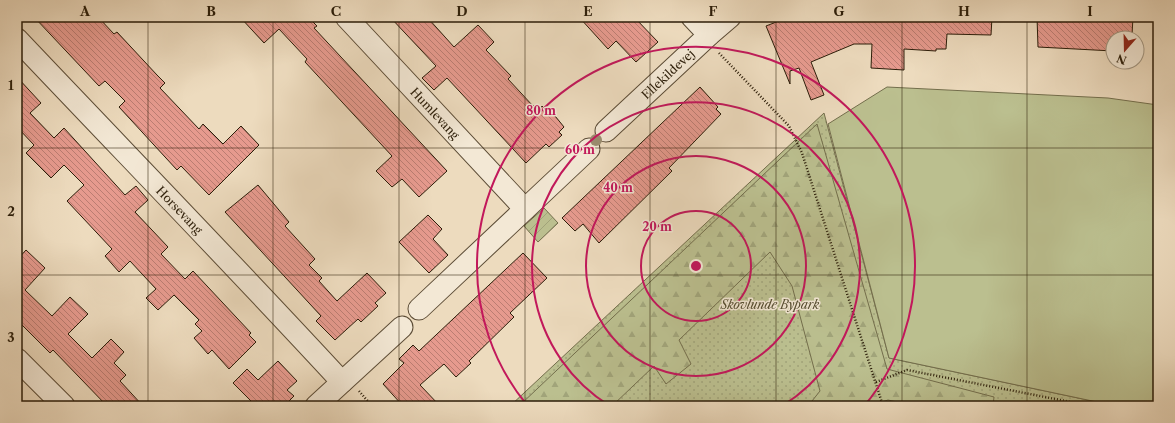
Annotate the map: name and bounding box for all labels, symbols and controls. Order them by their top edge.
text: A [79,3,91,19]
text: B [206,3,216,19]
text: C [331,3,341,19]
text: D [456,3,468,19]
text: E [583,3,593,19]
text: F [709,3,718,19]
text: G [833,3,845,19]
text: H [958,3,970,19]
text: I [1087,3,1093,19]
north arrow [1105,30,1145,70]
street label: Ellekildevej [638,46,697,102]
text: N [1114,51,1128,68]
text: 1 [8,77,14,93]
street label: Humlevang [408,84,463,142]
text: 80 m [526,103,556,118]
text: 60 m [565,142,595,157]
text: 40 m [603,180,633,195]
street label: Horsevang [154,183,207,237]
text: 2 [7,203,15,219]
text: 20 m [642,219,672,234]
centre of rings [689,259,703,273]
park label: Skovlunde Bypark [720,297,820,312]
text: 3 [7,329,15,345]

